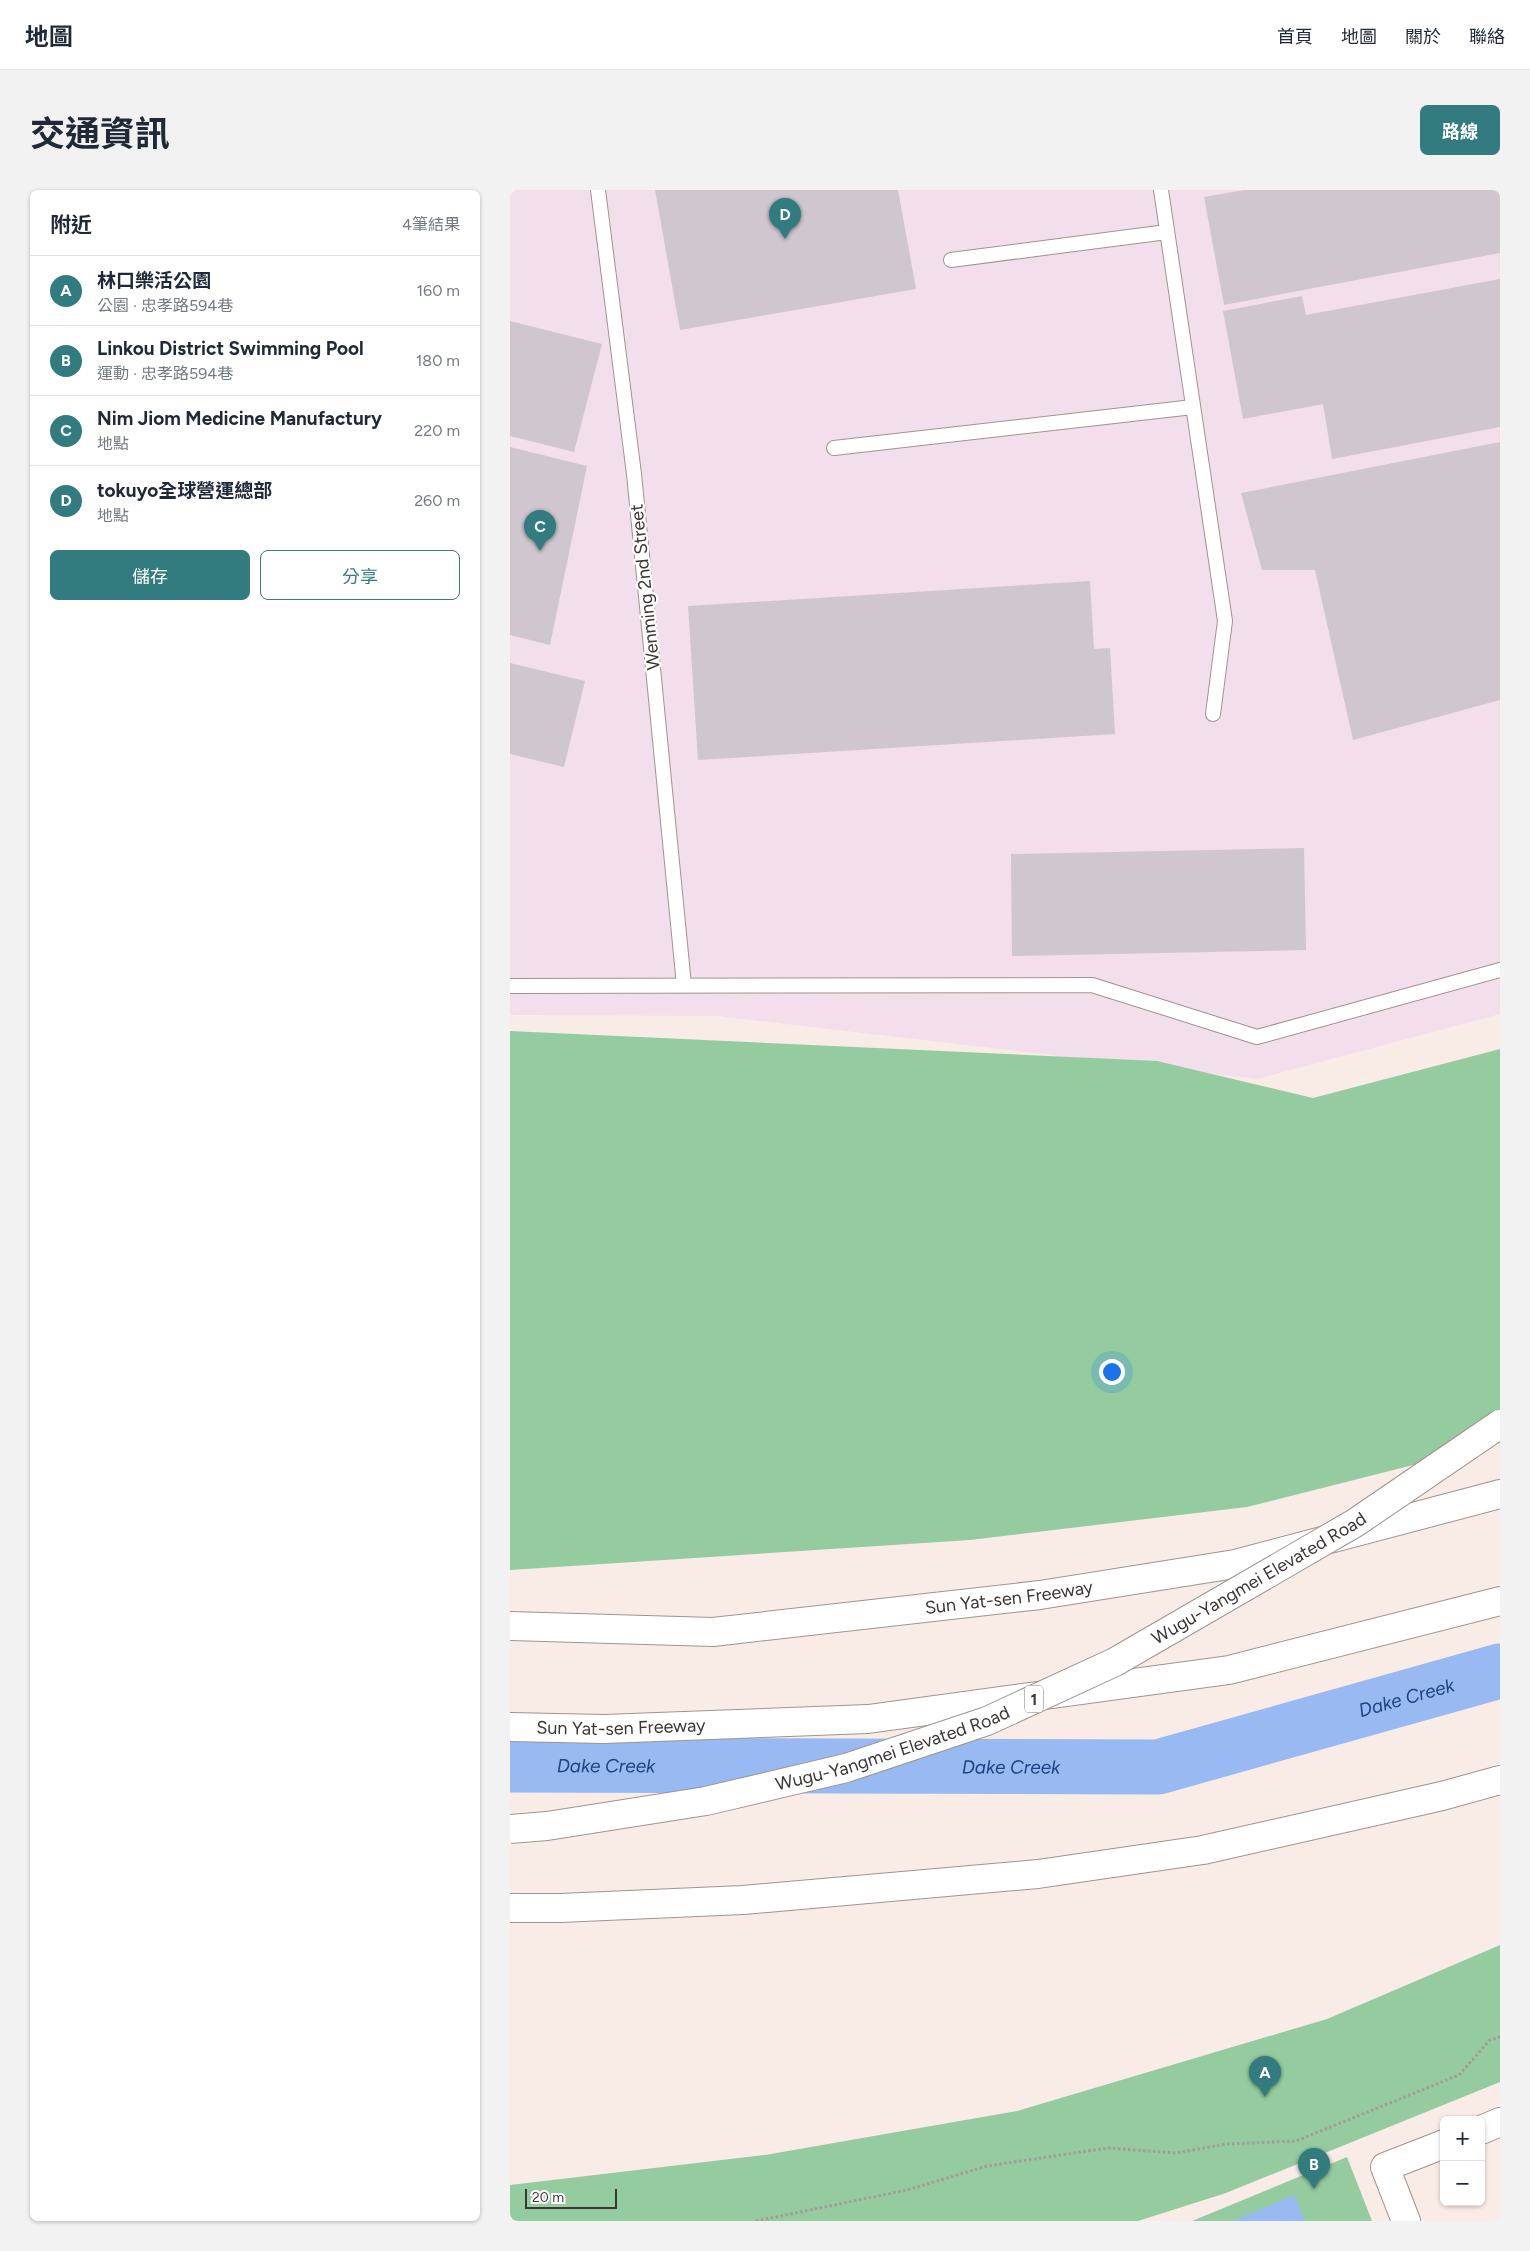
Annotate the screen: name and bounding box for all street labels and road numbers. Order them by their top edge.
street label: Wenming 2nd Street [625,503,665,671]
street label: Wugu-Yangmei Elevated Road [1148,1507,1371,1649]
street label: Sun Yat-sen Freeway [924,1576,1095,1619]
road number: 1 [1025,1686,1043,1712]
street label: Wugu-Yangmei Elevated Road [773,1701,1013,1795]
street label: Sun Yat-sen Freeway [536,1714,706,1740]

